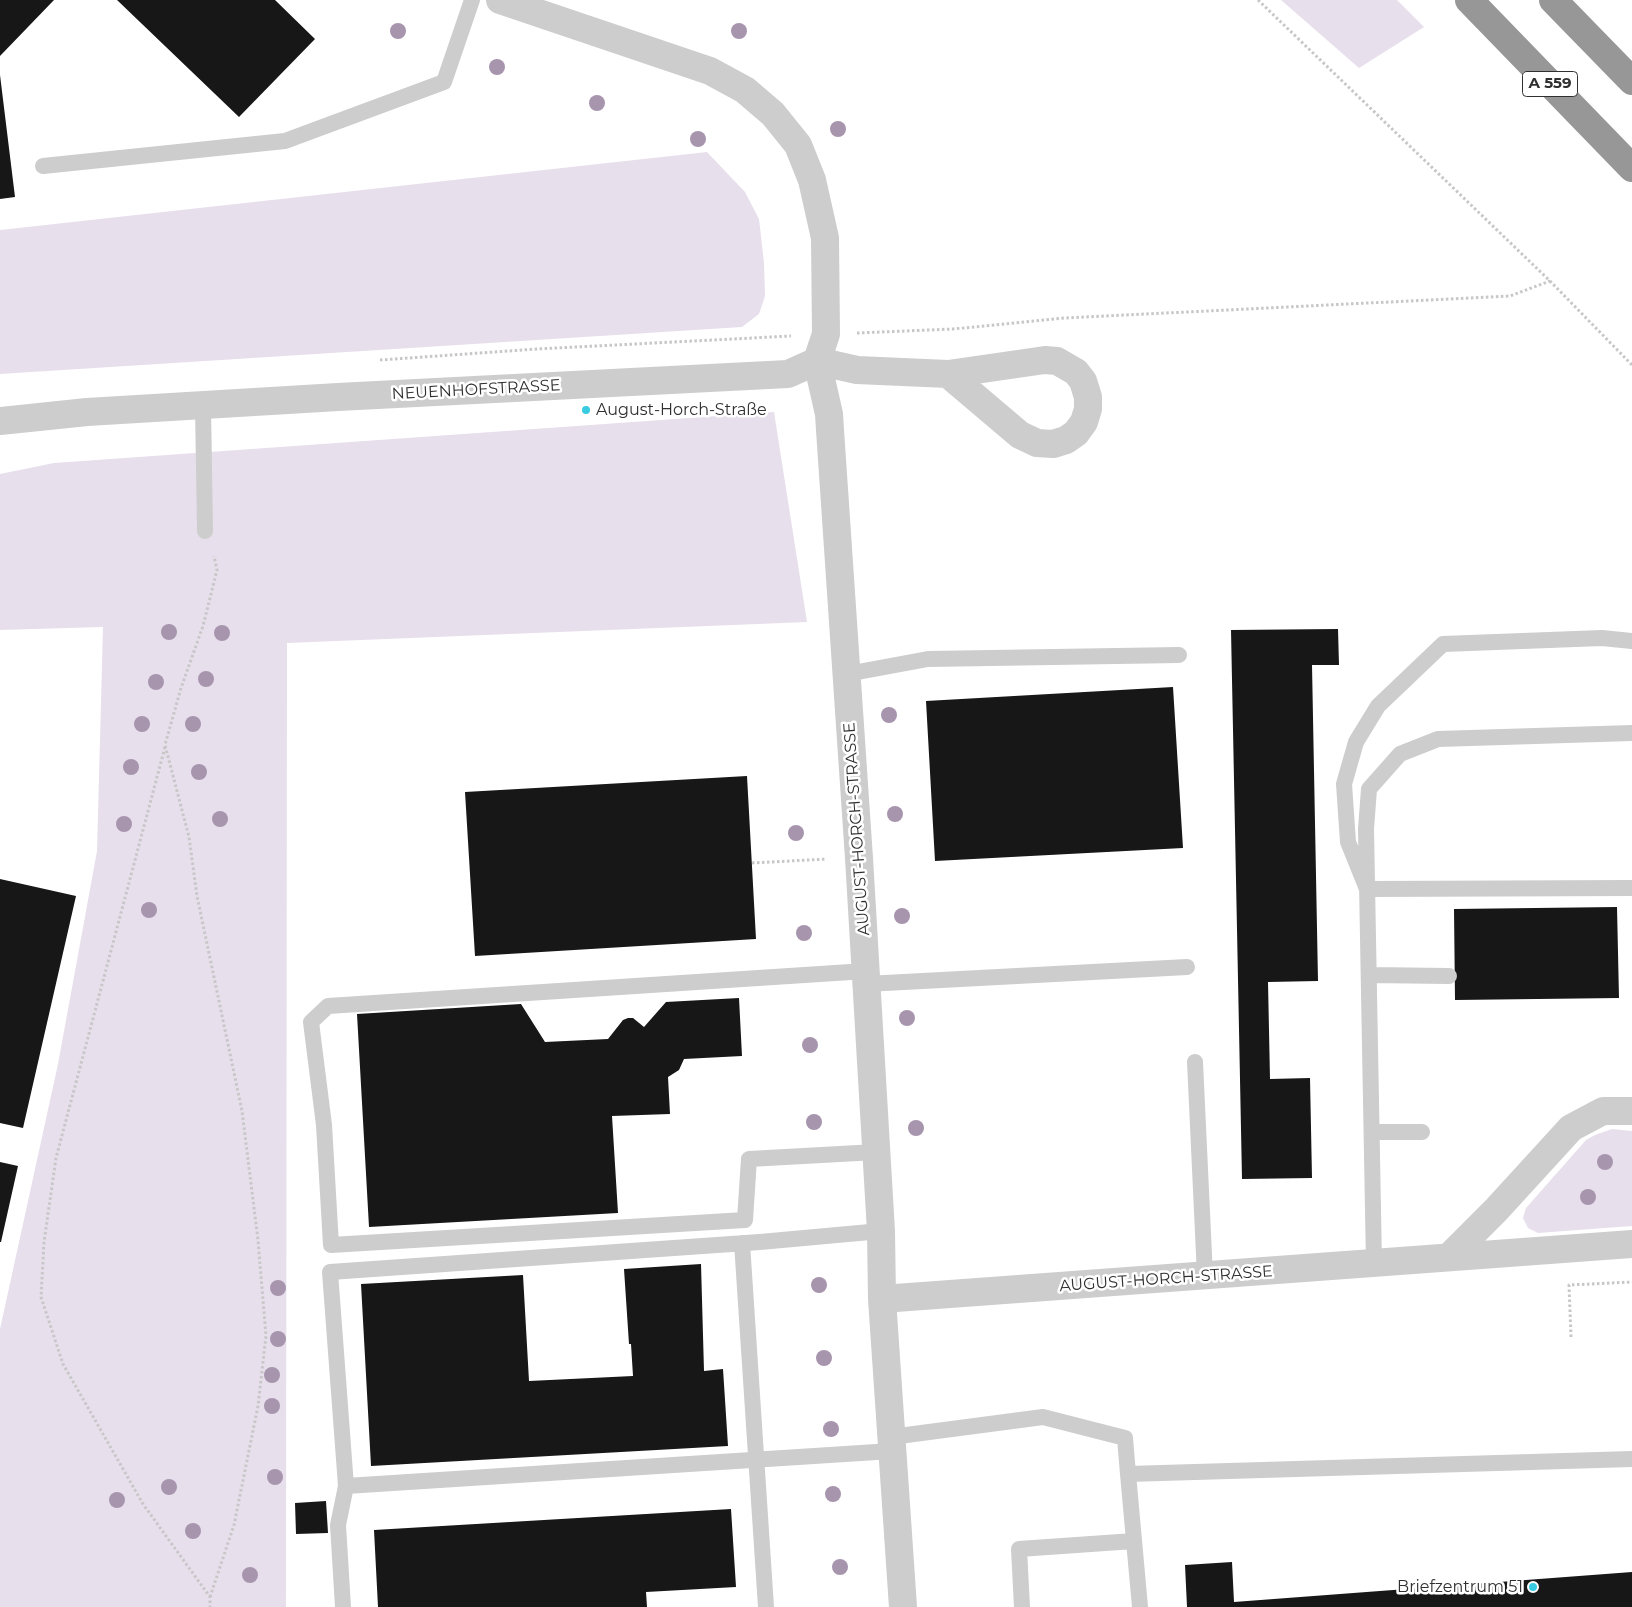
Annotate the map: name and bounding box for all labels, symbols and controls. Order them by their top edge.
road number: A 559 [1522,72,1578,96]
street label: NEUENHOFSTRASSE [391,376,561,404]
place label: August-Horch-Straße [596,400,767,420]
marker: August-Horch-Straße [580,404,592,416]
street label: AUGUST-HORCH-STRASSE [840,722,874,936]
street label: AUGUST-HORCH-STRASSE [1059,1262,1273,1296]
place label: Briefzentrum 51 [1397,1577,1523,1597]
marker: Briefzentrum 51 [1527,1581,1539,1593]

